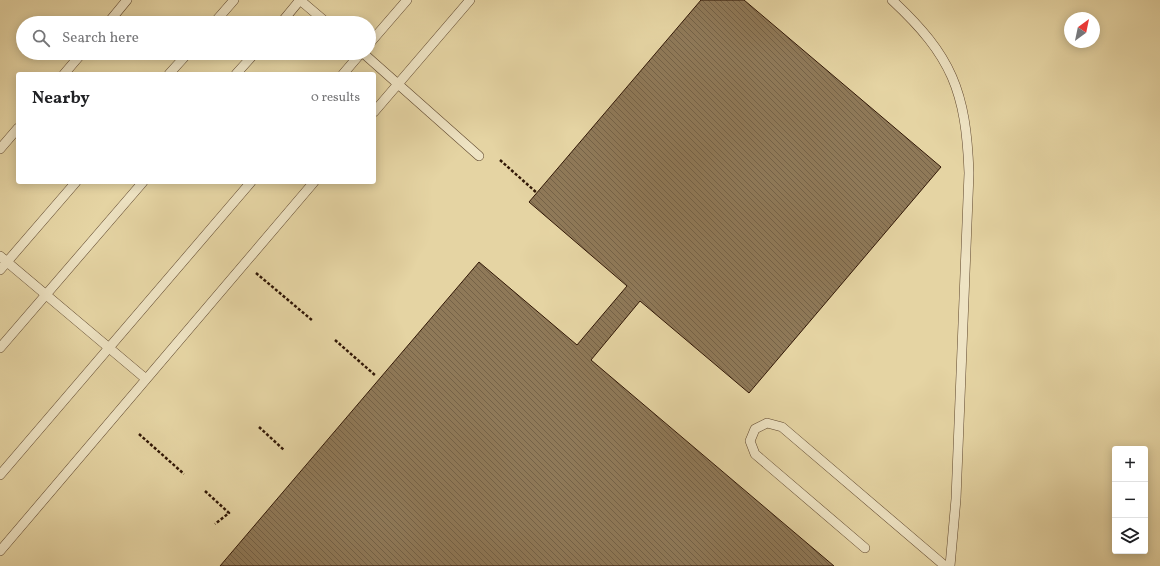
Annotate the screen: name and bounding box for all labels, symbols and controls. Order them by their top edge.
north arrow [1064,12,1100,48]
search box [16,16,376,60]
icon: search [30,27,52,49]
text: Search here [62,28,139,49]
text: Nearby [32,87,90,110]
text: 0 results [311,89,360,107]
map controls [1112,446,1148,554]
button: + [1112,446,1148,482]
button: − [1112,482,1148,518]
button: layers [1112,518,1148,554]

